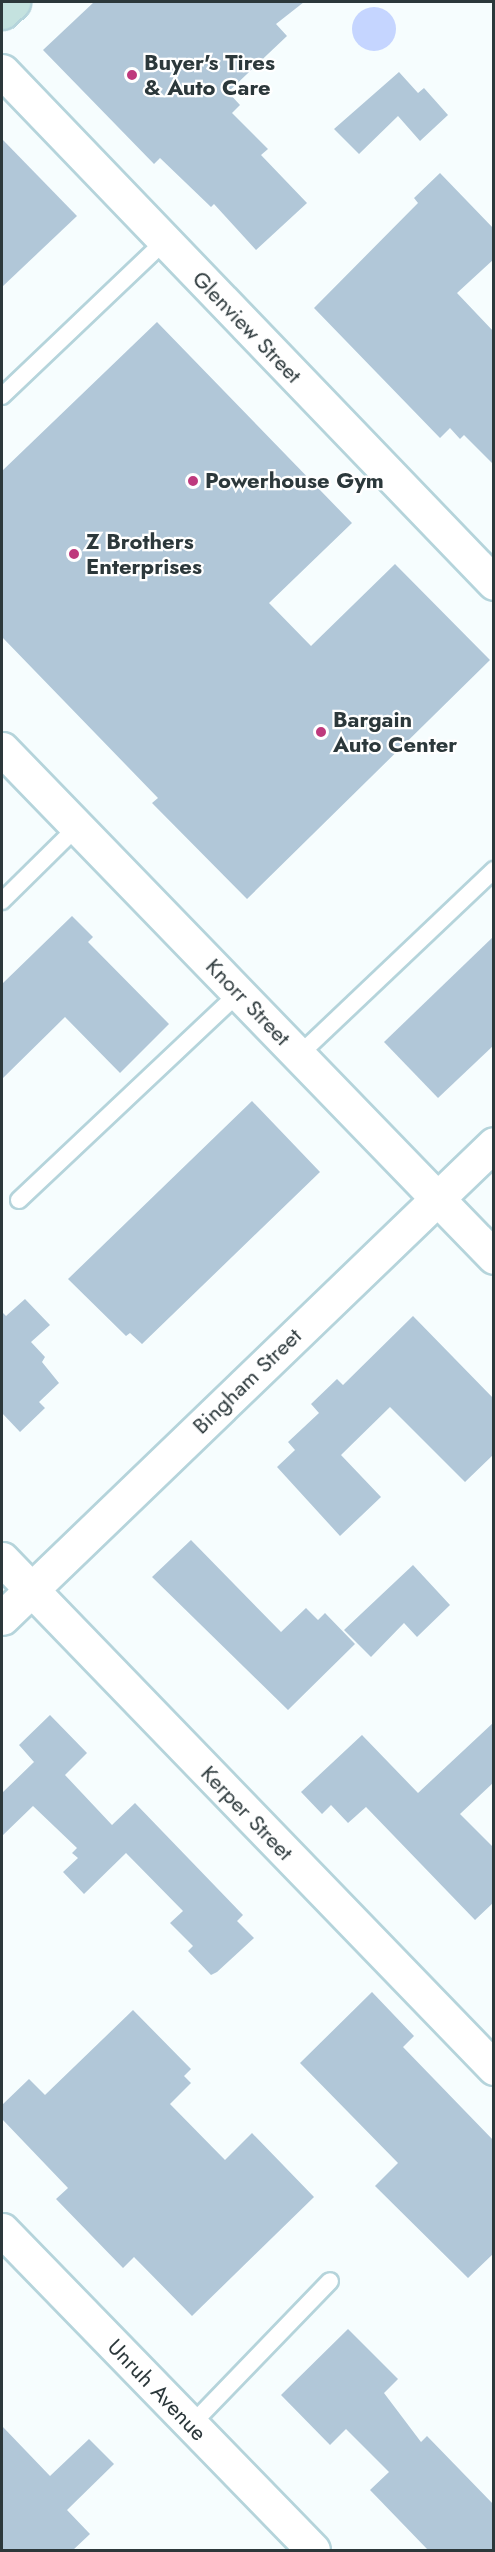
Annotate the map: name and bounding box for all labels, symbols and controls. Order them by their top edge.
place label: Buyer's Tires & Auto Care [144,49,275,100]
marker: Buyer's Tires & Auto Care [125,68,139,82]
street label: Glenview Street [187,266,307,388]
place label: Powerhouse Gym [205,468,384,494]
marker: Powerhouse Gym [186,474,200,488]
place label: Z Brothers Enterprises [86,528,202,580]
marker: Z Brothers Enterprises [67,547,81,561]
place label: Bargain Auto Center [333,706,457,758]
marker: Bargain Auto Center [314,725,328,739]
street label: Knorr Street [200,953,296,1051]
street label: Bingham Street [187,1323,307,1439]
street label: Kerper Street [195,1760,299,1866]
street label: Unruh Avenue [102,2334,212,2446]

